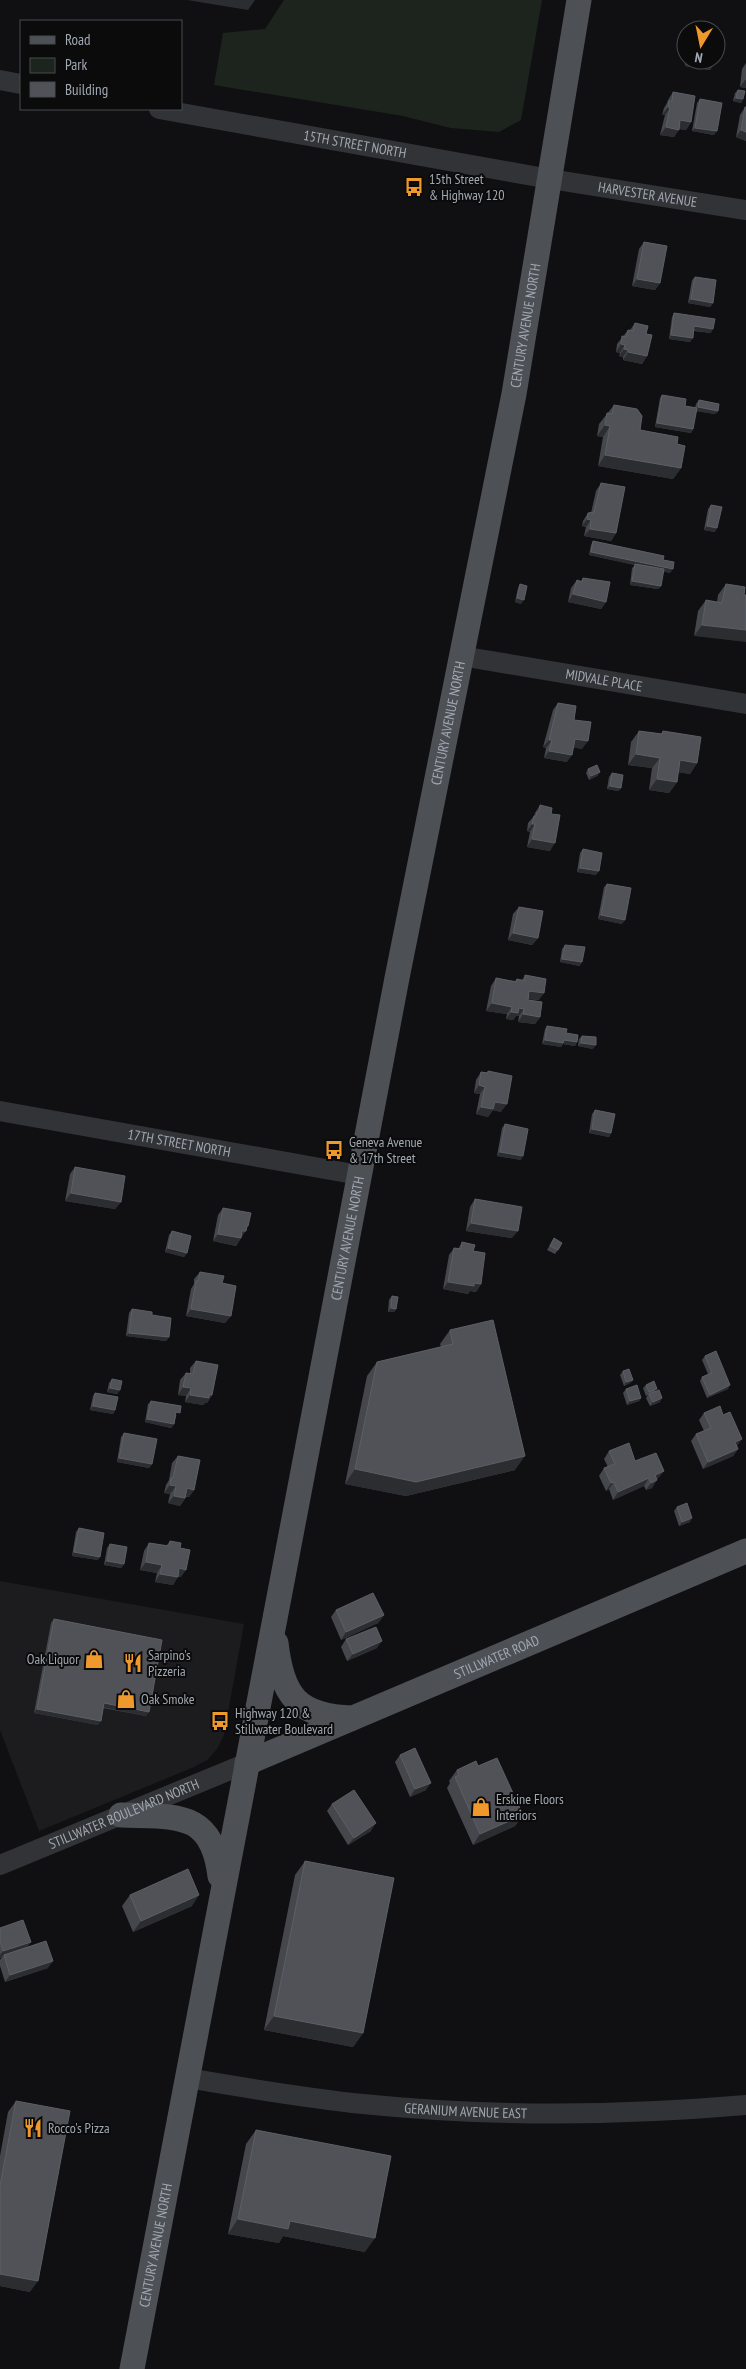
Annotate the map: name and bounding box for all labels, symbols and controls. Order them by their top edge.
legend [20,20,182,110]
north arrow [676,20,726,70]
text: Road [65,30,91,49]
text: N [693,48,704,67]
text: Park [65,55,87,74]
text: Building [65,80,108,99]
street label: 15TH STREET NORTH [302,126,408,162]
place label: 15th Street & Highway 120 [429,170,505,204]
bus stop icon: 15th Street & Highway 120 [403,176,425,198]
street label: HARVESTER AVENUE [597,178,698,211]
street label: CENTURY AVENUE NORTH [506,262,544,389]
street label: CENTURY AVENUE NORTH [427,660,469,787]
street label: MIDVALE PLACE [564,665,644,695]
street label: 17TH STREET NORTH [126,1125,232,1161]
place label: Geneva Avenue & 17th Street [349,1133,423,1167]
bus stop icon: Geneva Avenue & 17th Street [323,1139,345,1161]
street label: CENTURY AVENUE NORTH [327,1175,368,1302]
street label: STILLWATER ROAD [451,1631,542,1683]
place label: Sarpino's Pizzeria [148,1646,191,1680]
shop icon: Oak Liquor [83,1648,105,1670]
place label: Oak Liquor [27,1650,79,1668]
restaurant icon: Sarpino's Pizzeria [122,1652,144,1674]
shop icon: Oak Smoke [115,1688,137,1710]
place label: Oak Smoke [141,1690,195,1708]
place label: Highway 120 & Stillwater Boulevard [235,1704,333,1738]
bus stop icon: Highway 120 & Stillwater Boulevard [209,1710,231,1732]
street label: STILLWATER BOULEVARD NORTH [46,1775,202,1853]
place label: Erskine Floors Interiors [496,1790,564,1824]
shop icon: Erskine Floors Interiors [470,1796,492,1818]
street label: GERANIUM AVENUE EAST [404,2099,528,2122]
restaurant icon: Rocco's Pizza [22,2117,44,2139]
place label: Rocco's Pizza [48,2119,110,2137]
street label: CENTURY AVENUE NORTH [135,2182,176,2309]

